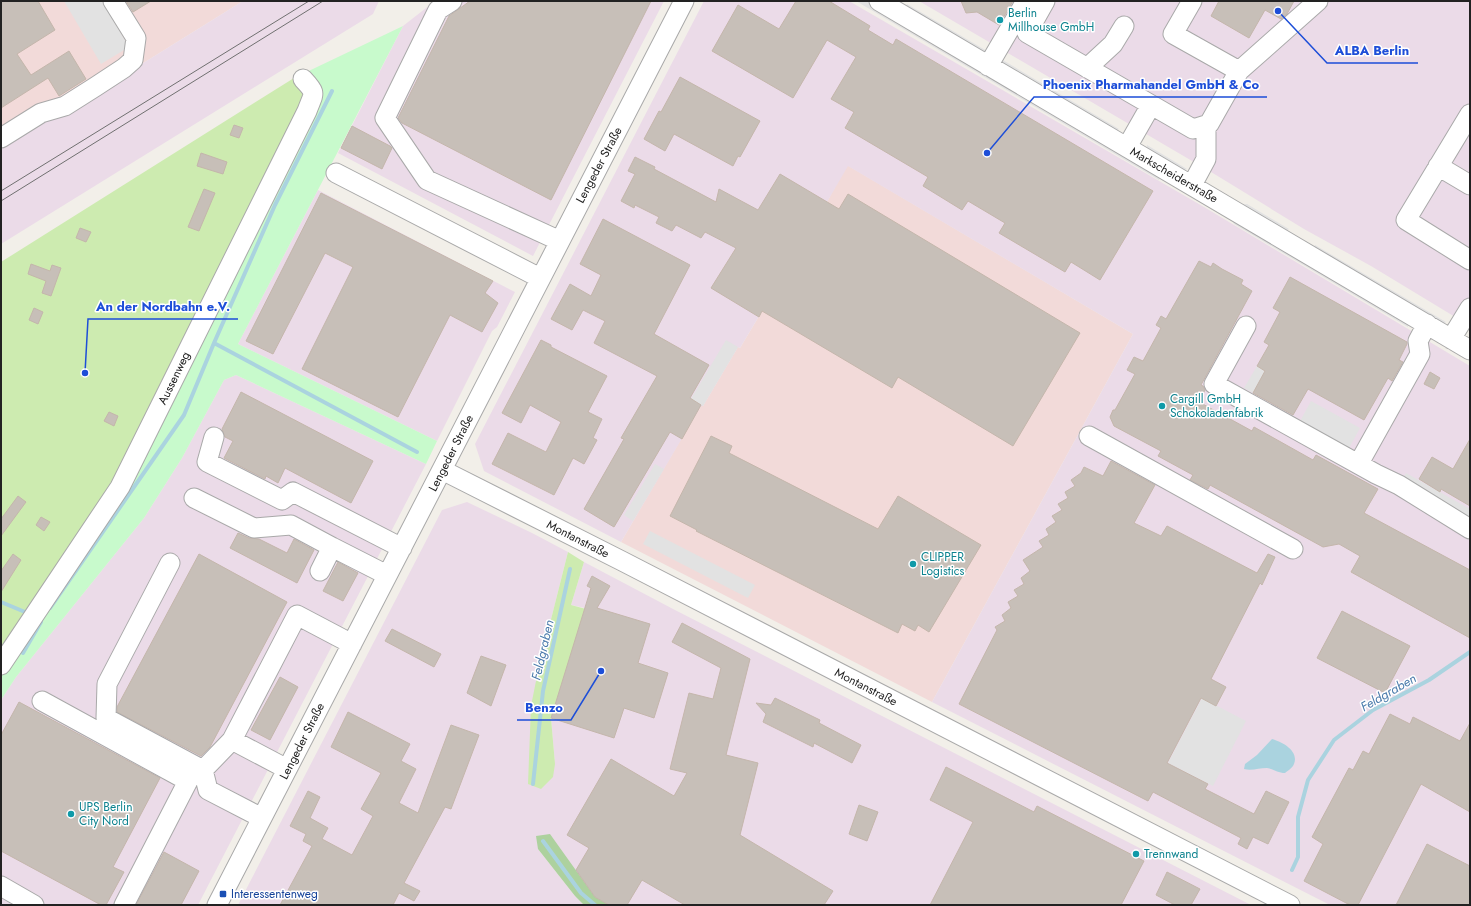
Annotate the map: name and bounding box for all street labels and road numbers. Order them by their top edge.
street label: Lengeder Straße [571,124,627,206]
street label: Markscheiderstraße [1127,143,1221,207]
street label: Aussenweg [153,348,195,408]
street label: Lengeder Straße [424,412,478,494]
street label: Montanstraße [544,516,612,562]
street label: Montanstraße [832,664,900,710]
street label: Lengeder Straße [275,700,329,782]

